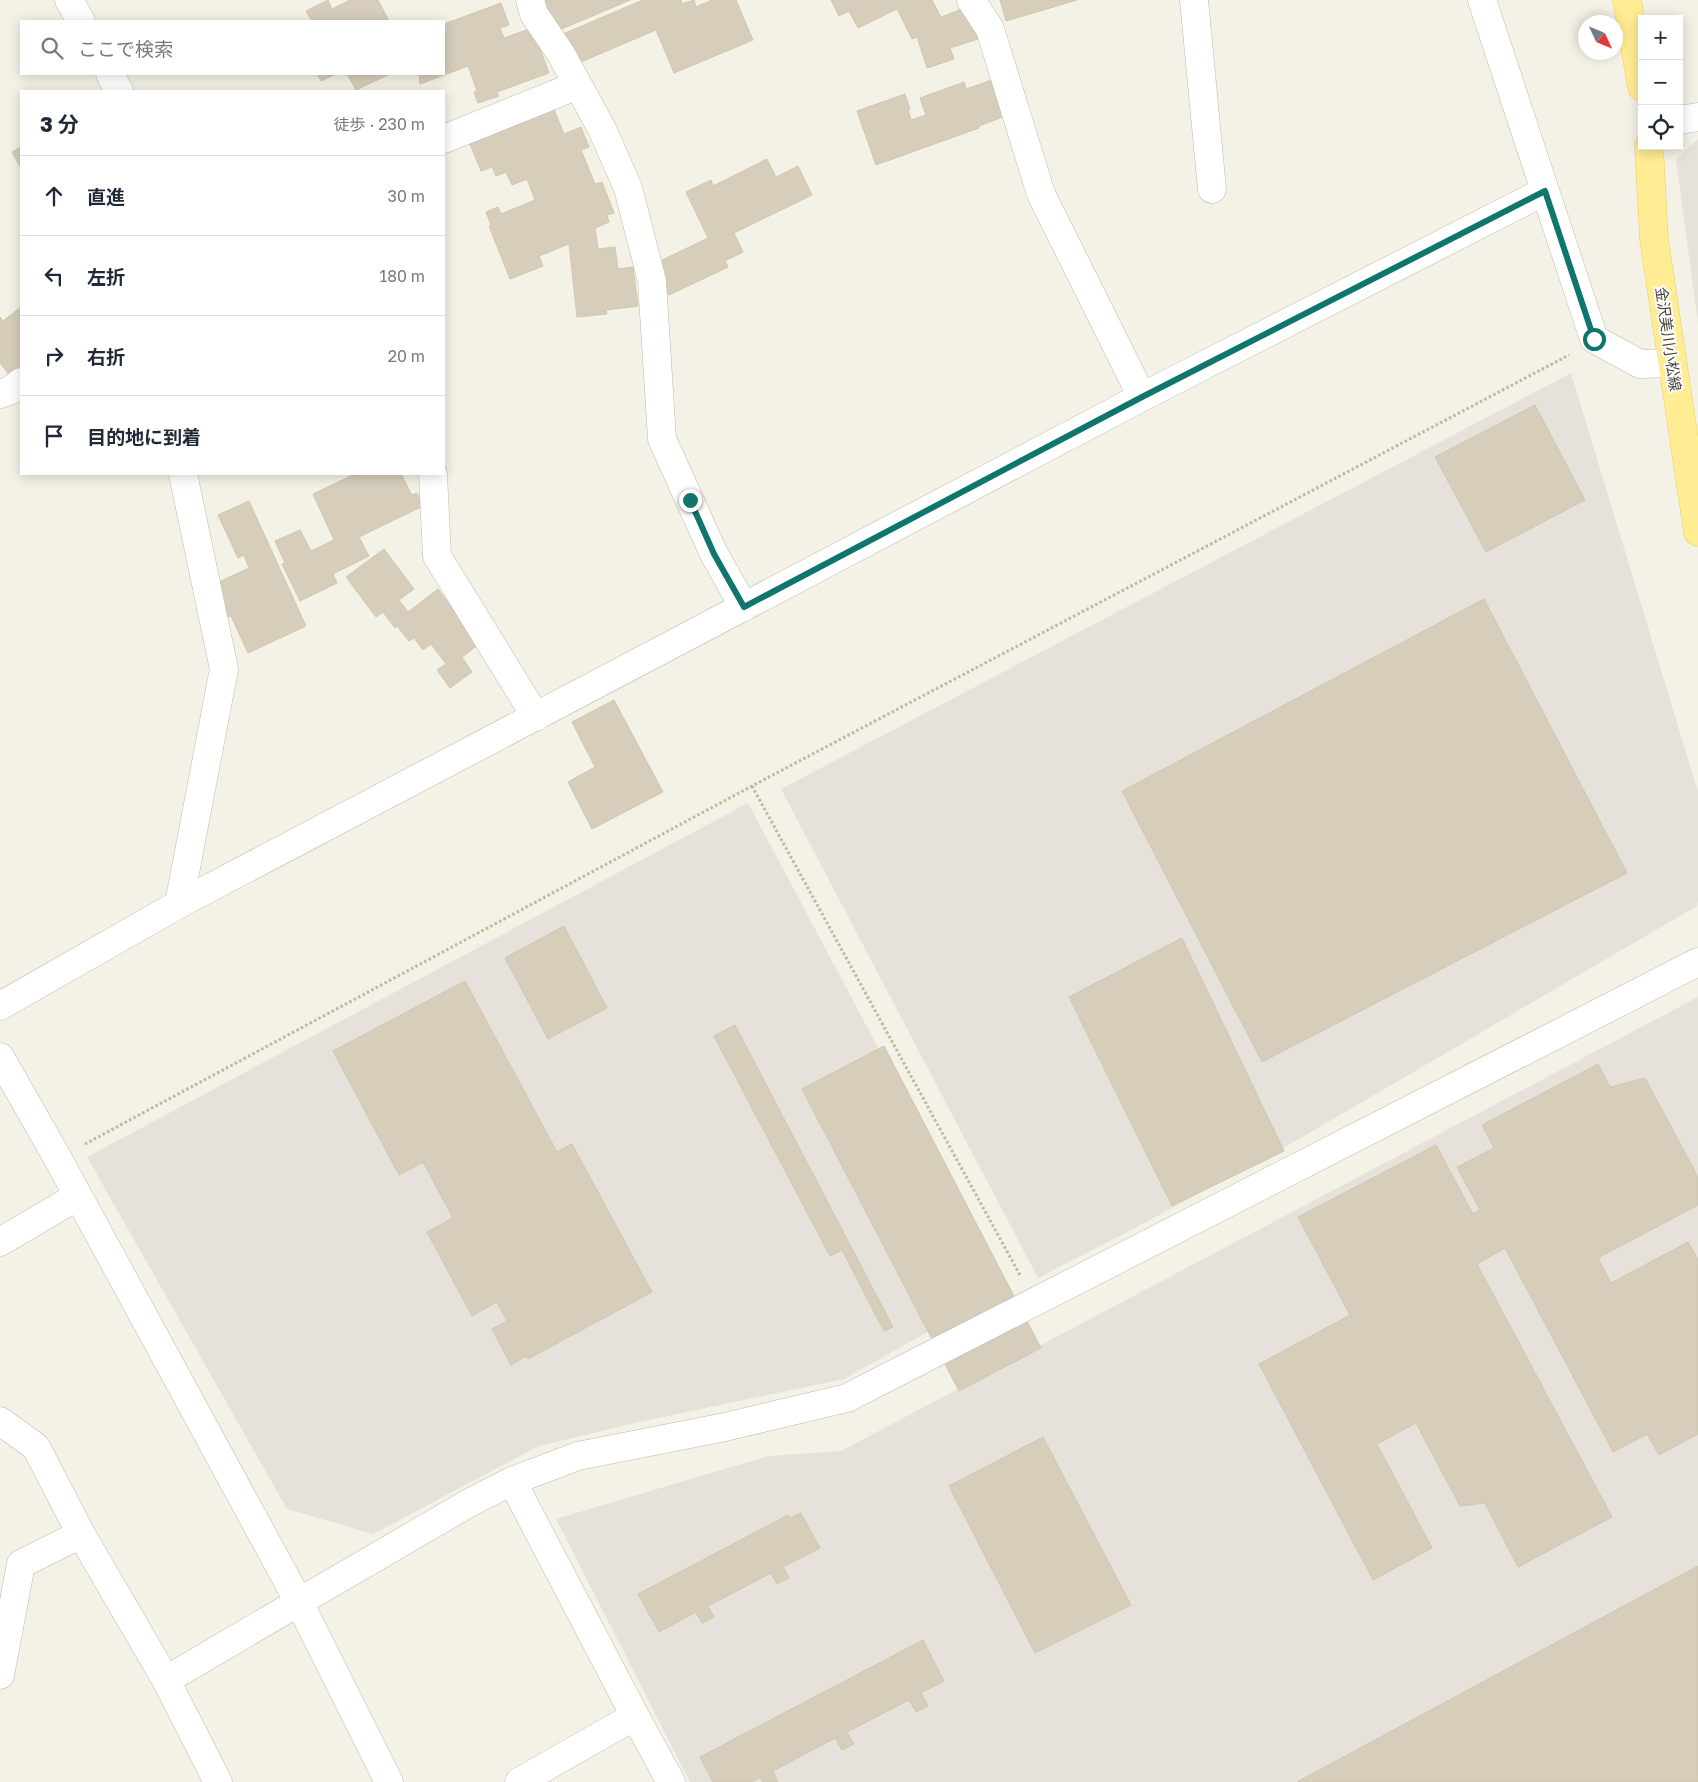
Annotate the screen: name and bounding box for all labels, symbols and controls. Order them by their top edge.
north arrow [1578,15,1623,60]
map controls [1638,15,1683,150]
button: + [1638,15,1683,60]
search box [20,20,445,75]
icon: search [38,34,66,62]
text: ここで検索 [78,37,173,60]
button: − [1638,60,1683,105]
button: locate [1638,105,1683,150]
text: 3 分 [40,111,79,137]
text: 徒歩 · 230 m [333,114,425,134]
icon: ahead [40,182,68,210]
text: 直進 [87,185,125,208]
text: 30 m [388,186,425,206]
icon: left [40,262,68,290]
text: 左折 [87,265,125,288]
text: 180 m [379,266,425,286]
street label: 金沢美川小松線 [1653,286,1685,392]
route start [1583,328,1606,351]
icon: right [40,342,68,370]
text: 右折 [87,345,125,368]
text: 20 m [388,346,425,366]
icon: arrive [40,422,68,450]
text: 目的地に到着 [87,425,201,448]
route end [679,489,702,512]

